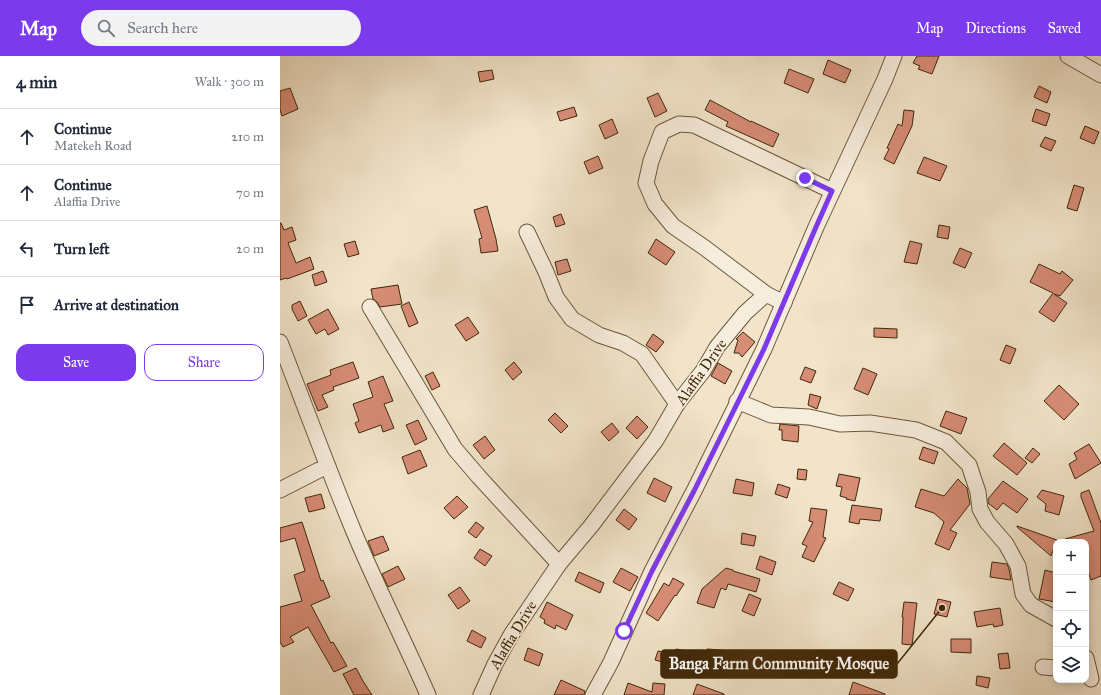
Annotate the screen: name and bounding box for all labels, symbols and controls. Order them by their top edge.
search box [81,10,361,46]
text: Map [20,17,57,40]
icon: search [95,17,117,39]
text: Search here [127,19,198,37]
text: Map [916,20,943,37]
text: Directions [965,20,1026,37]
text: Saved [1048,20,1081,37]
text: 4 min [16,72,57,93]
text: Walk · 300 m [195,74,264,90]
text: Continue [54,120,112,138]
icon: ahead [16,126,38,148]
text: 210 m [231,129,264,145]
text: Matekeh Road [54,138,132,154]
route end [796,169,814,187]
text: Continue [54,176,112,194]
icon: ahead [16,182,38,204]
text: 70 m [236,185,264,201]
text: Alaffia Drive [54,194,120,210]
icon: left [16,238,38,260]
text: Turn left [54,240,110,258]
text: 20 m [236,241,264,257]
icon: arrive [16,294,38,316]
text: Arrive at destination [54,296,179,314]
street label: Alaffia Drive [671,335,730,409]
button: Save [16,344,136,381]
button: Share [144,344,264,381]
map controls [1053,539,1089,683]
button: + [1053,539,1089,575]
button: − [1053,575,1089,611]
street label: Alaffia Drive [485,598,540,673]
button: locate [1053,611,1089,647]
route start [615,622,633,640]
button: layers [1053,647,1089,683]
callout: Banga Farm Community Mosque [661,650,897,678]
text: Banga Farm Community Mosque [669,654,890,674]

